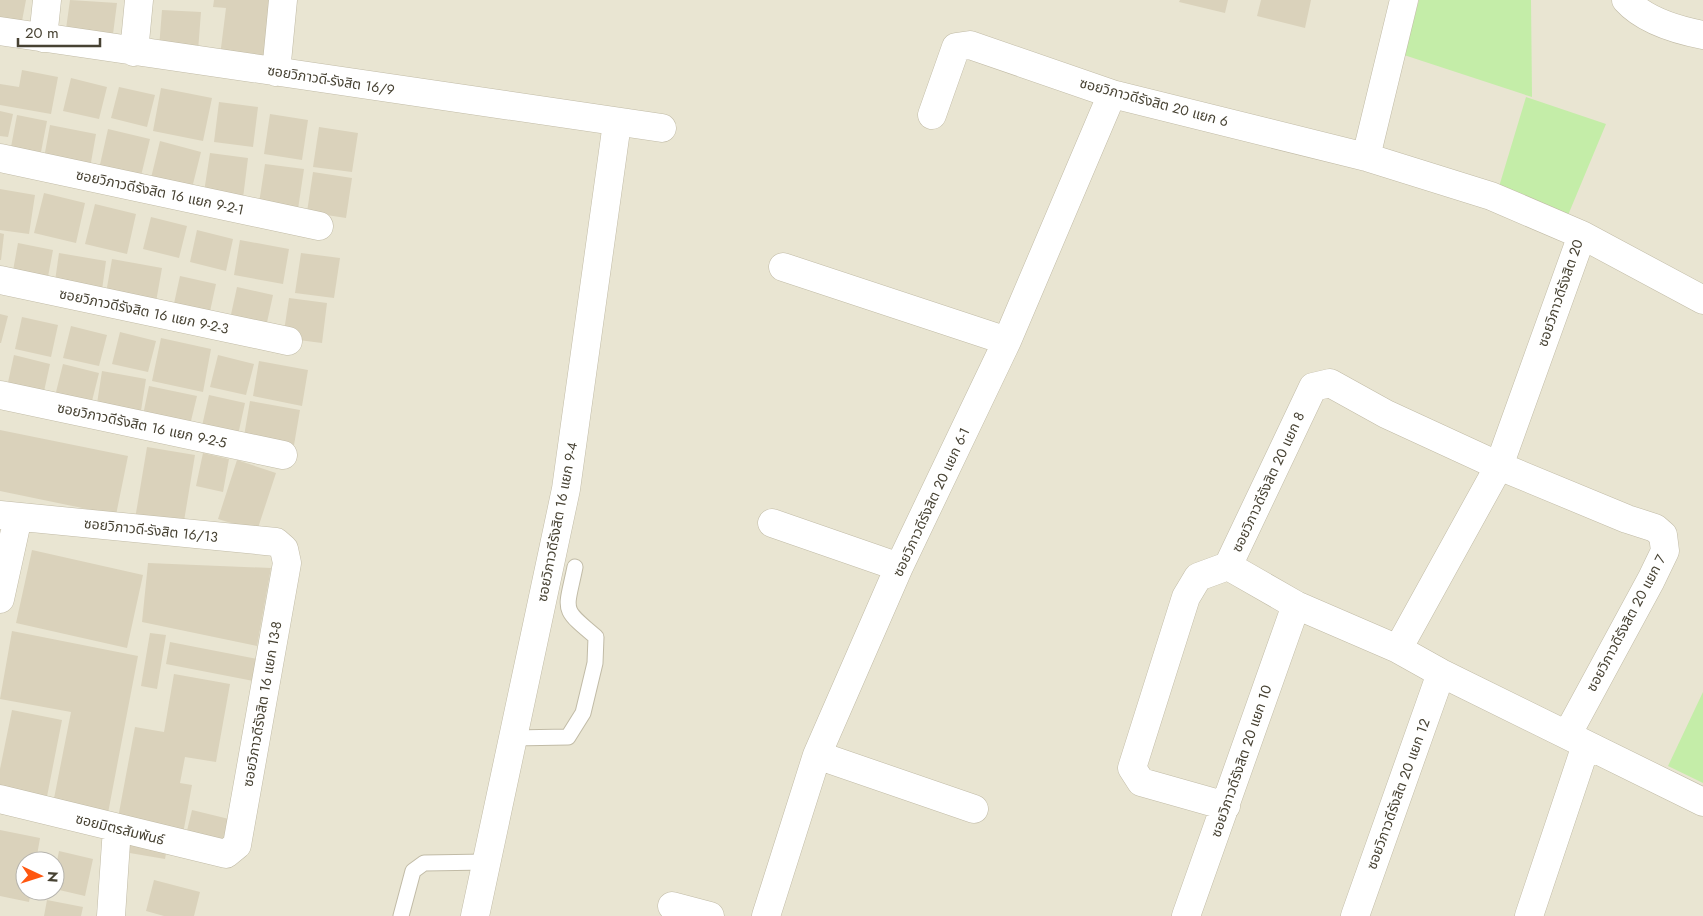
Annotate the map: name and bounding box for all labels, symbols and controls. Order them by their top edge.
scale bar [18,15,100,47]
text: 20 m [25,22,59,44]
street label: ซอยวิภาวดี-รังสิต 16/9 [266,60,396,100]
street label: ซอยวิภาวดีรังสิต 20 แยก 6 [1077,73,1231,131]
street label: ซอยวิภาวดีรังสิต 16 แยก 9-2-1 [74,164,246,220]
street label: ซอยวิภาวดีรังสิต 20 [1532,237,1588,349]
street label: ซอยวิภาวดีรังสิต 16 แยก 9-2-3 [57,283,231,339]
street label: ซอยวิภาวดีรังสิต 16 แยก 9-2-5 [55,397,229,453]
street label: ซอยวิภาวดีรังสิต 20 แยก 8 [1227,409,1309,555]
street label: ซอยวิภาวดีรังสิต 20 แยก 6-1 [888,424,974,580]
street label: ซอยวิภาวดีรังสิต 16 แยก 9-4 [532,440,582,604]
street label: ซอยวิภาวดี-รังสิต 16/13 [83,513,219,547]
street label: ซอยวิภาวดีรังสิต 20 แยก 7 [1581,550,1671,695]
street label: ซอยวิภาวดีรังสิต 16 แยก 13-8 [238,620,286,788]
street label: ซอยวิภาวดีรังสิต 20 แยก 10 [1206,682,1276,840]
street label: ซอยวิภาวดีรังสิต 20 แยก 12 [1361,716,1435,872]
street label: ซอยมิตรสัมพันธ์ [73,808,167,850]
north arrow [15,851,65,901]
text: N [43,871,63,883]

